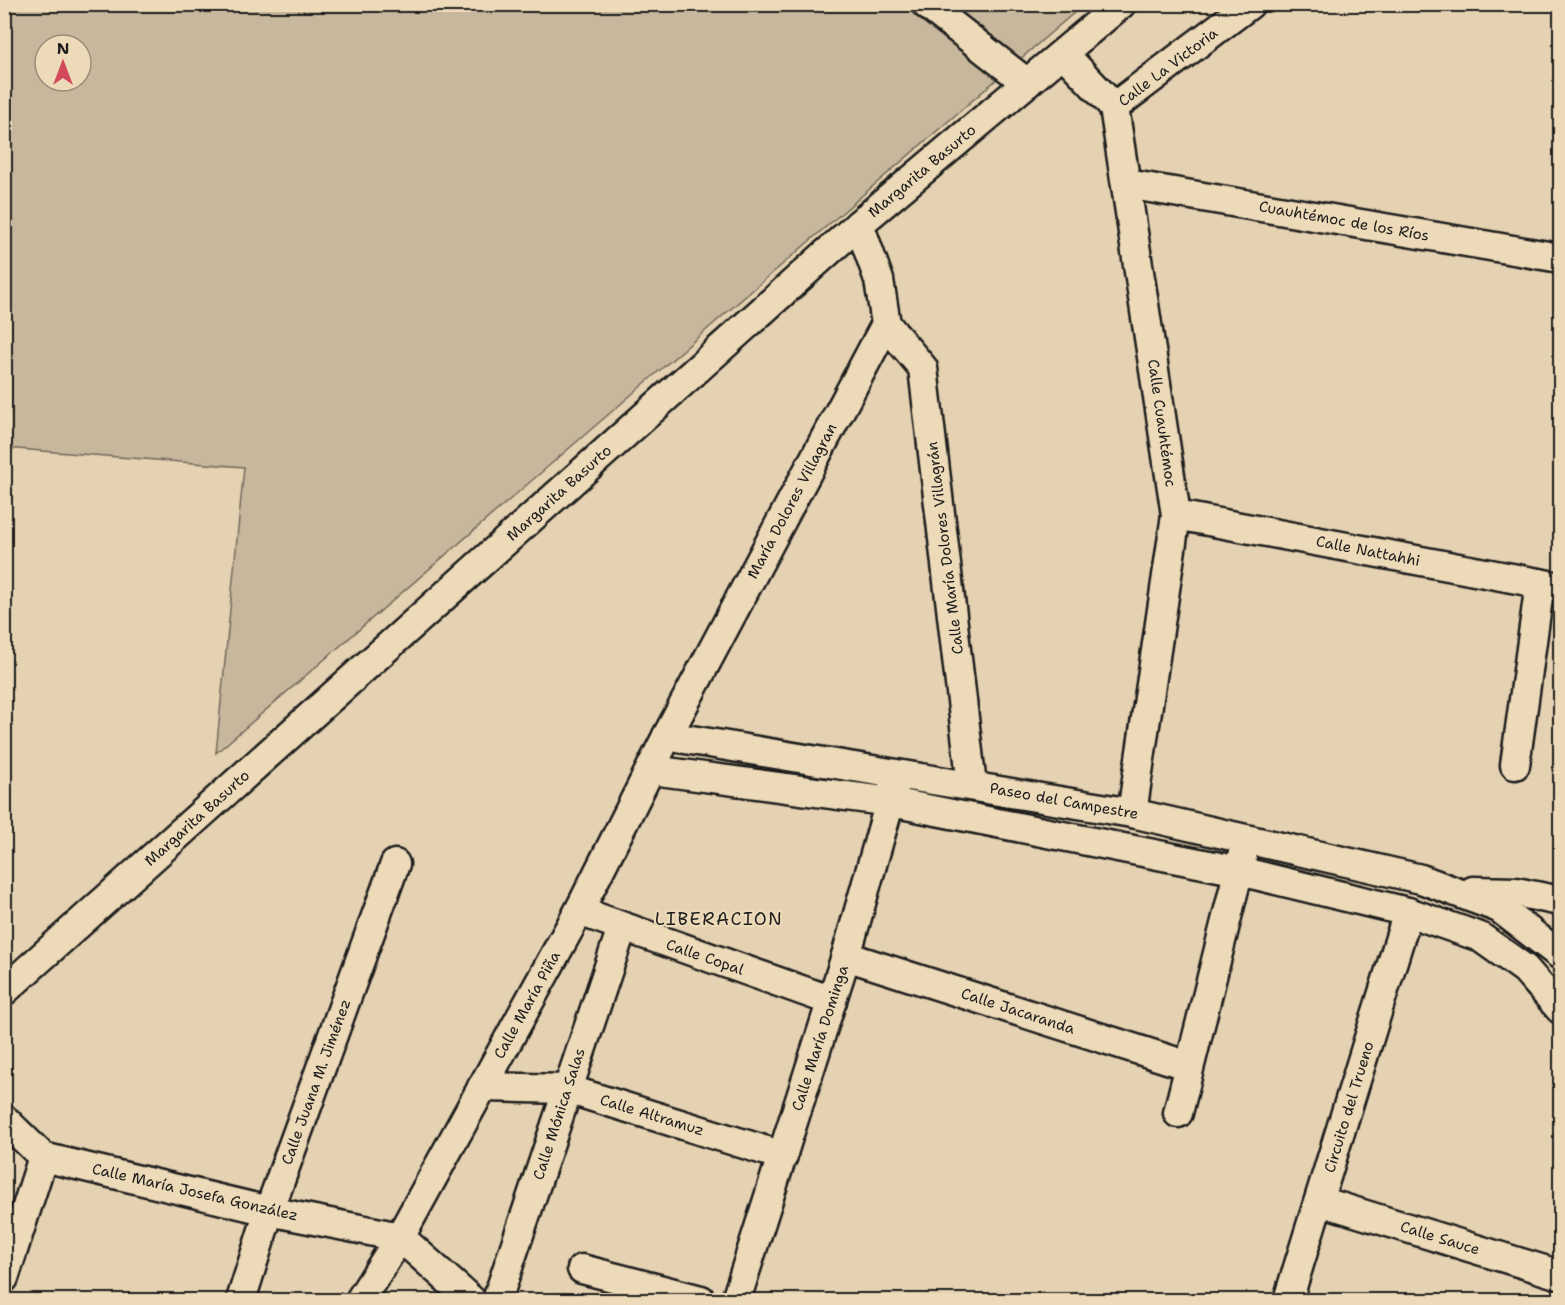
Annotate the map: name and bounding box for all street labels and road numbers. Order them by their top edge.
street label: Calle La Victoria [1114,23,1222,111]
street label: Margarita Basurto [864,120,980,222]
street label: Cuauhtémoc de los Ríos [1257,196,1431,246]
street label: Calle Cuauhtémoc [1143,358,1181,488]
street label: María Dolores Villagran [742,420,842,582]
street label: Margarita Basurto [502,440,616,546]
street label: Calle María Dolores Villagrán [922,440,968,656]
street label: Calle Nattahhi [1314,531,1422,571]
street label: Margarita Basurto [140,765,254,871]
street label: Paseo del Campestre [988,778,1140,824]
street label: Calle Copal [663,934,747,980]
street label: Calle María Piña [489,947,565,1062]
street label: Calle María Dominga [787,962,853,1114]
street label: Calle Jacaranda [958,983,1078,1039]
street label: Calle Juana M. Jiménez [277,996,355,1168]
street label: Circuito del Trueno [1319,1039,1379,1175]
street label: Calle Mónica Salas [528,1046,590,1182]
street label: Calle Altramuz [597,1090,707,1140]
street label: Calle María Josefa González [90,1159,300,1225]
street label: Calle Sauce [1398,1216,1482,1260]

